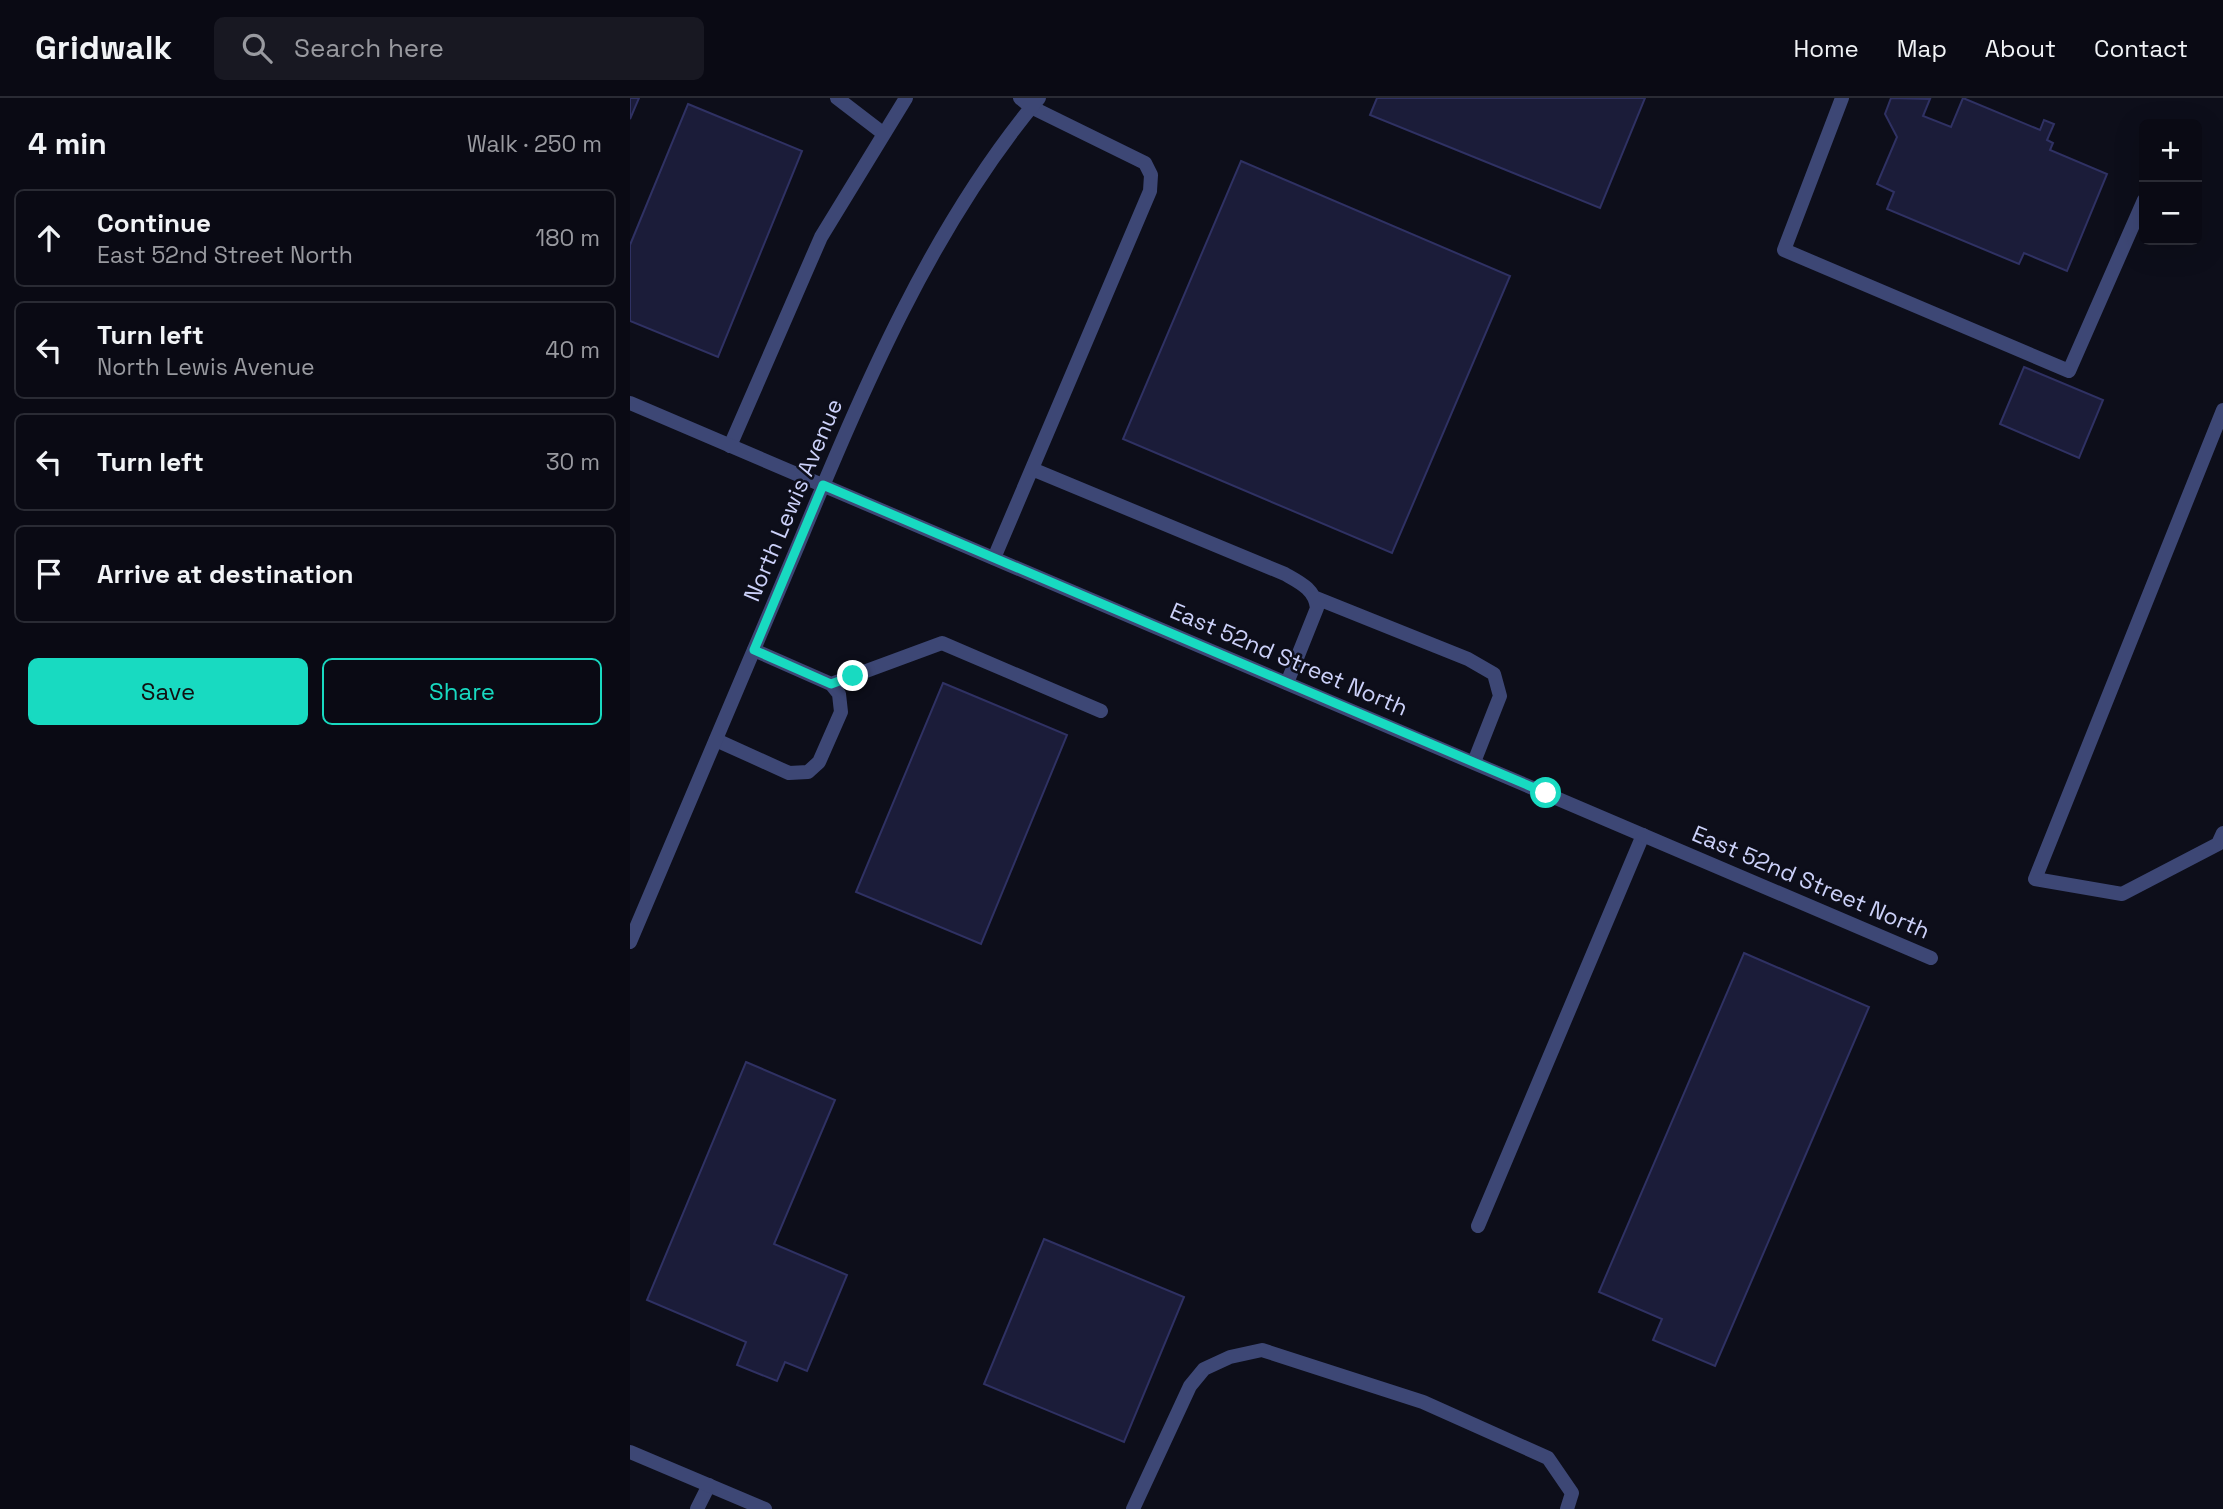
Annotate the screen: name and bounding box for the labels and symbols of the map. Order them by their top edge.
street label: North Lewis Avenue [737,394,849,606]
street label: East 52nd Street North [1165,595,1413,723]
route end [837,660,868,691]
route start [1530,777,1561,808]
street label: East 52nd Street North [1687,818,1935,946]

